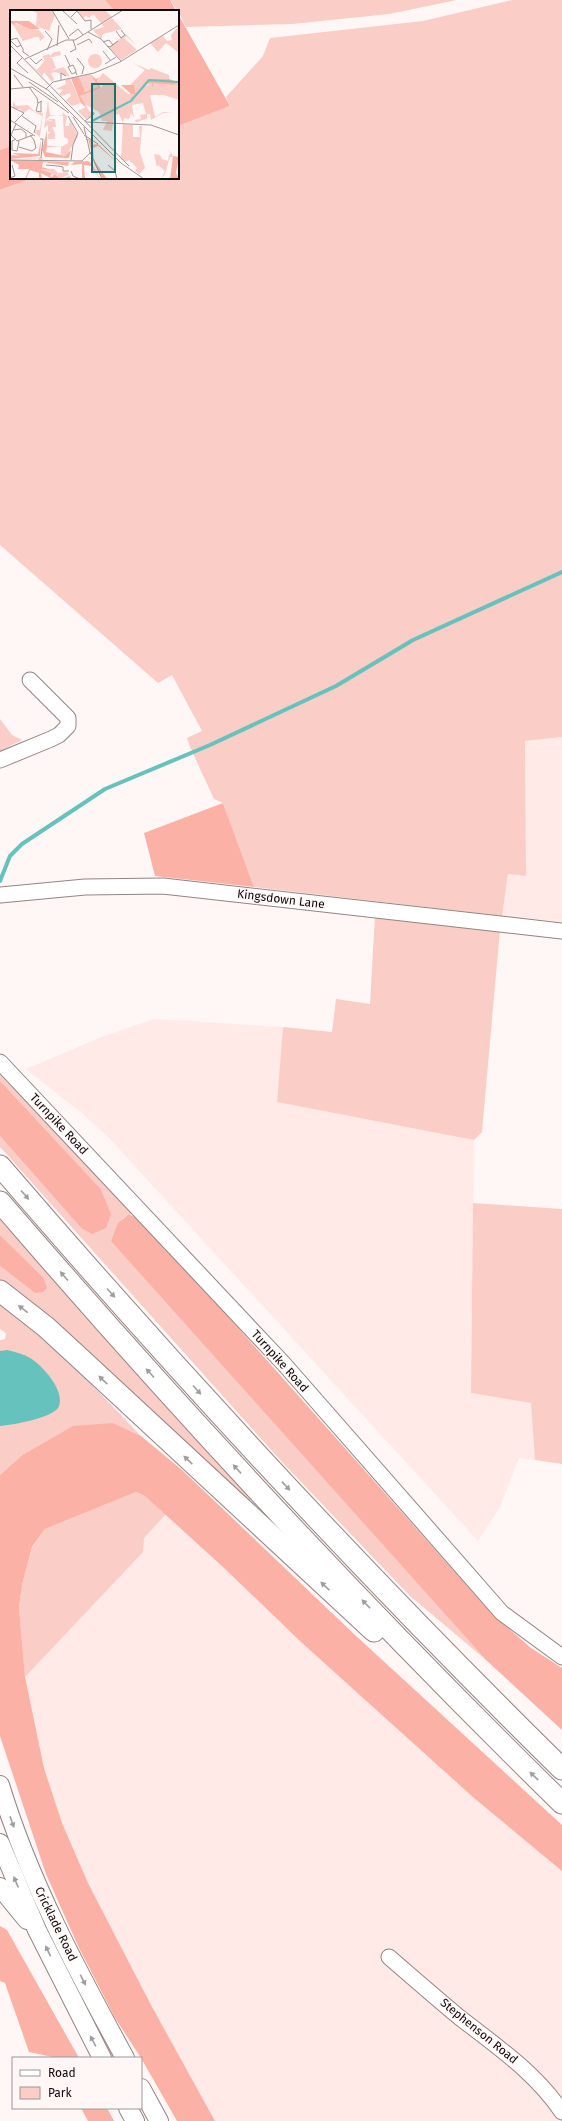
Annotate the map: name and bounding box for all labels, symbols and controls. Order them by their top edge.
inset map [10,10,179,179]
street label: Kingsdown Lane [236,887,326,911]
street label: Turnpike Road [27,1091,91,1157]
one-way arrow [21,1190,30,1200]
one-way arrow [59,1270,68,1281]
one-way arrow [106,1288,116,1298]
one-way arrow [18,1305,29,1313]
street label: Turnpike Road [249,1327,311,1395]
one-way arrow [145,1368,155,1378]
one-way arrow [98,1375,109,1384]
one-way arrow [192,1386,201,1395]
one-way arrow [183,1455,193,1465]
one-way arrow [233,1464,242,1475]
one-way arrow [281,1481,290,1491]
one-way arrow [320,1581,330,1591]
one-way arrow [361,1599,370,1609]
one-way arrow [529,1771,539,1781]
one-way arrow [9,1817,15,1829]
one-way arrow [12,1875,18,1887]
street label: Cricklade Road [32,1885,80,1963]
one-way arrow [45,1945,51,1957]
one-way arrow [80,1974,87,1986]
street label: Stephenson Road [437,1996,521,2066]
one-way arrow [90,2035,96,2047]
legend [12,2057,142,2109]
text: Road [48,2066,76,2080]
text: Park [48,2086,72,2100]

